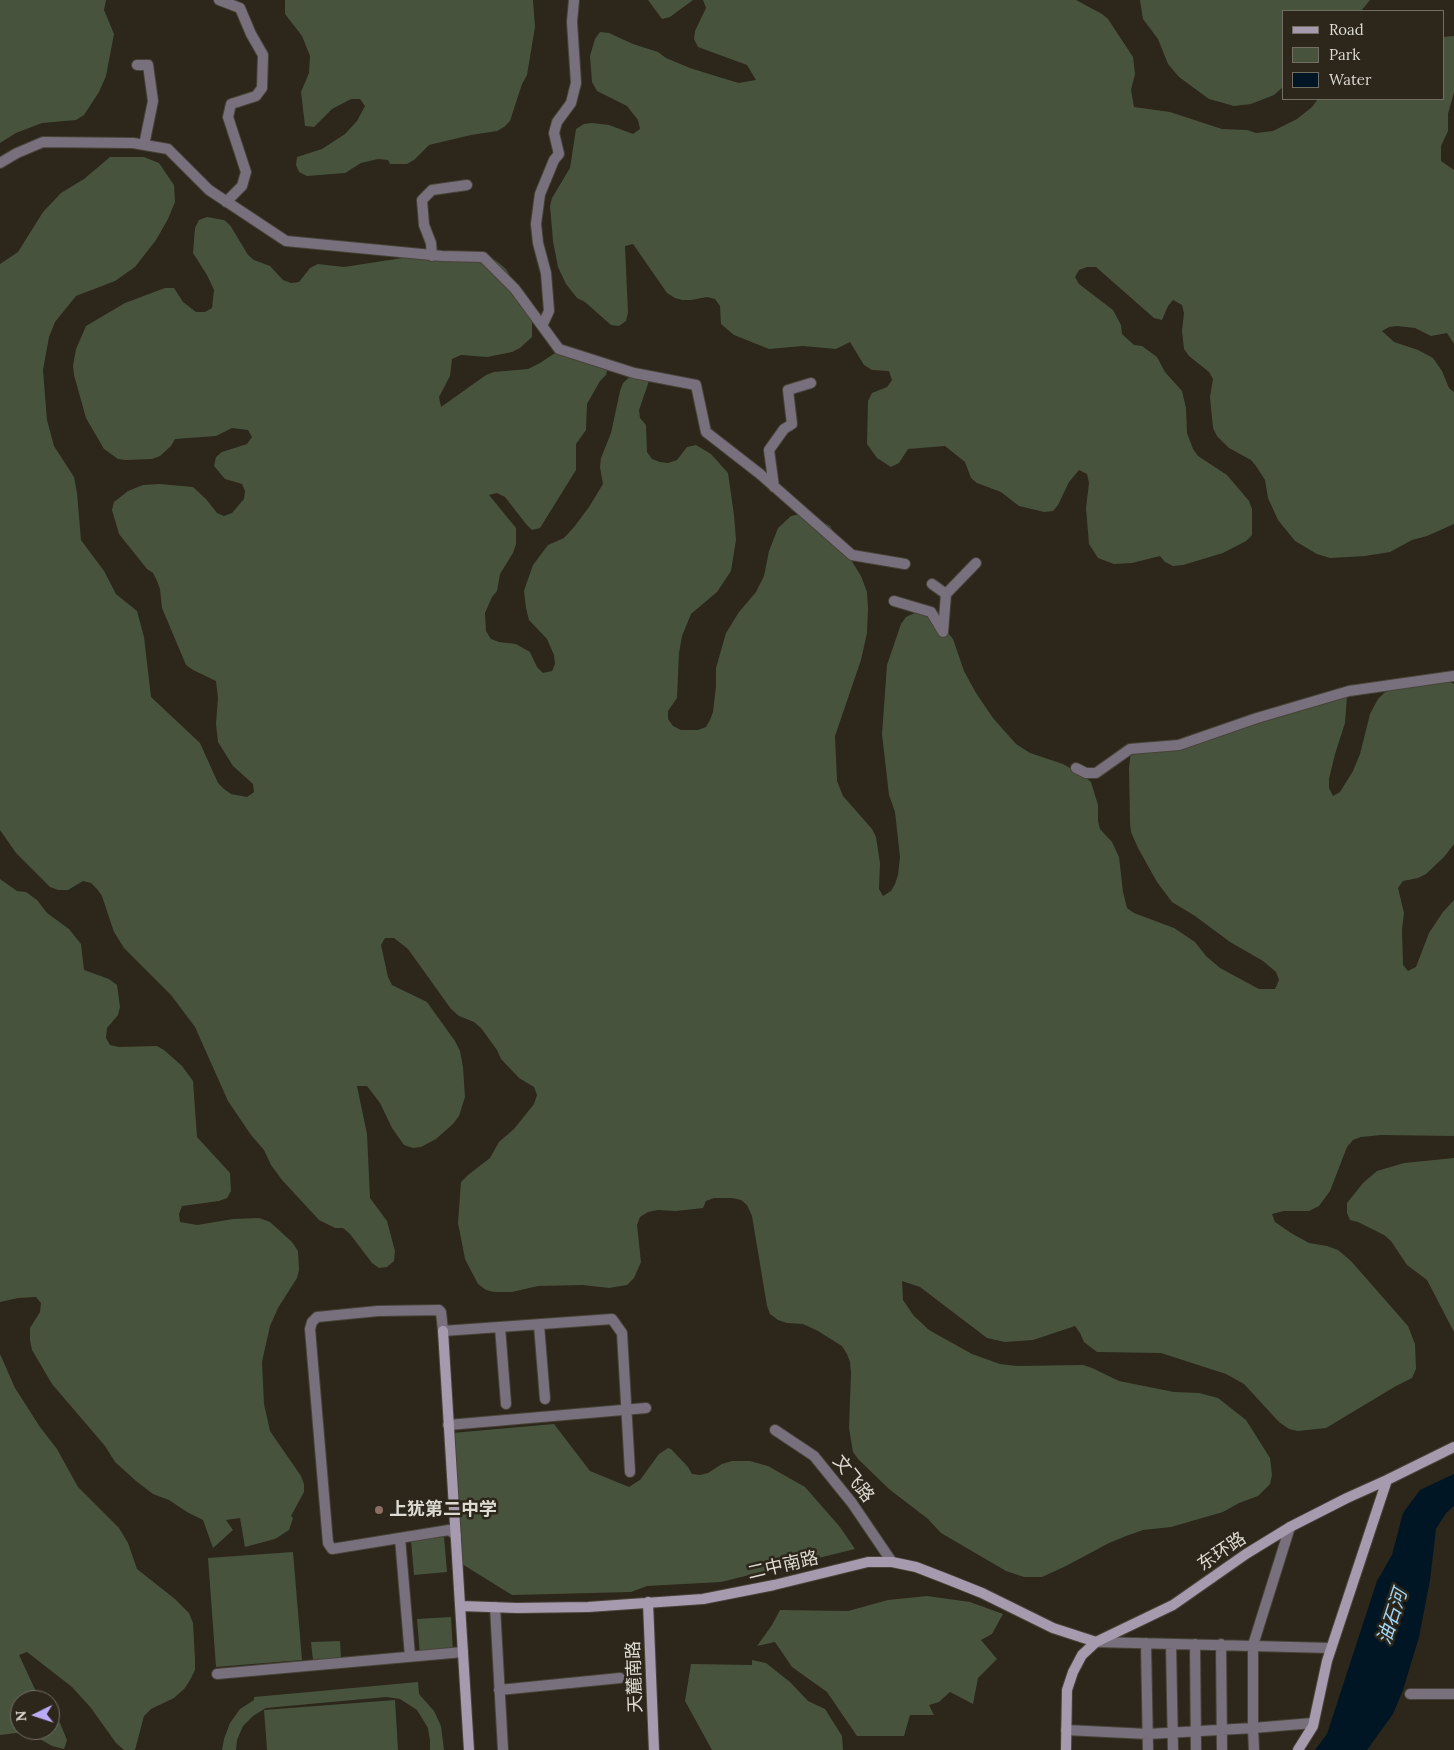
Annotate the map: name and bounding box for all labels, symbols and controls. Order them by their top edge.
legend [1282,10,1444,100]
text: Road [1329,20,1364,39]
text: Park [1329,45,1360,64]
text: Water [1329,70,1371,89]
street label: 文飞路 [828,1451,878,1507]
place label: 上犹第二中学 [389,1499,497,1521]
marker: 上犹第二中学 [373,1504,385,1516]
street label: 东环路 [1194,1528,1250,1576]
street label: 二中南路 [745,1547,821,1585]
water label: 油石河 [1373,1586,1413,1648]
street label: 天麓南路 [623,1641,647,1713]
north arrow [10,1690,60,1740]
text: N [12,1710,30,1722]

